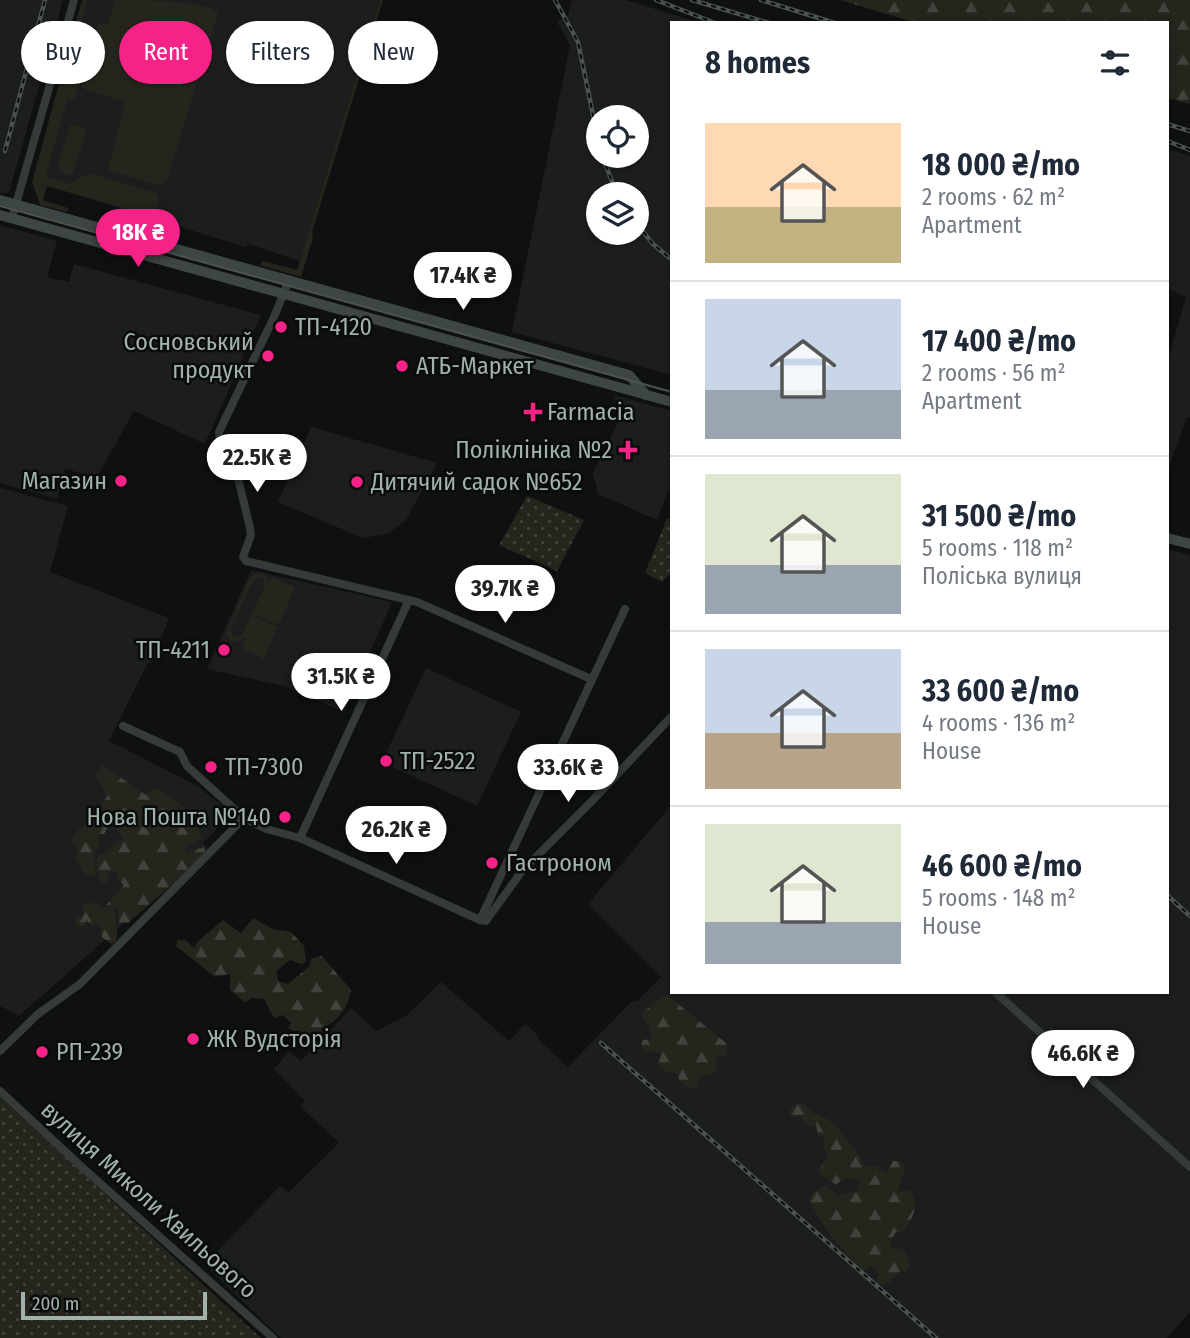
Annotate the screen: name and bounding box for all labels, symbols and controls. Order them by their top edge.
chip: Buy [21,21,105,84]
chip: Rent [119,21,212,84]
chip: Filters [226,21,334,84]
chip: New [348,21,438,84]
icon: filters [1096,44,1134,82]
text: 8 homes [705,45,810,81]
map controls [586,105,649,245]
button: locate [586,105,649,168]
text: 18 000 ₴/mo [922,147,1080,183]
icon: home [761,151,845,235]
button: layers [586,182,649,245]
text: 2 rooms · 62 m² [922,183,1065,211]
pin: 18K ₴ [89,210,187,269]
text: Apartment [922,211,1022,239]
text: 18K ₴ [112,218,164,246]
pin: 17.4K ₴ [398,252,528,312]
text: 17.4K ₴ [430,261,496,289]
place label: ТП-4120 [295,313,372,341]
marker: ТП-4120 [273,319,289,335]
text: 17 400 ₴/mo [922,323,1076,359]
icon: home [761,327,845,411]
place label: Сосновський продукт [124,328,254,384]
marker: Сосновський продукт [260,348,276,364]
place label: АТБ-Маркет [416,352,534,380]
marker: АТБ-Маркет [394,358,410,374]
text: 2 rooms · 56 m² [922,359,1066,387]
text: Apartment [922,387,1022,415]
place label: Farmacia [547,398,635,426]
marker: Farmacia [525,404,541,420]
pin: 22.5K ₴ [192,434,322,494]
place label: Поліклініка №2 [455,436,612,464]
marker: Поліклініка №2 [618,440,638,460]
text: 22.5K ₴ [223,443,291,471]
place label: Магазин [22,467,107,495]
place label: Дитячий садок №652 [370,468,582,496]
marker: Магазин [113,473,129,489]
marker: Дитячий садок №652 [349,474,365,490]
text: 31 500 ₴/mo [922,498,1076,534]
icon: home [761,502,845,586]
text: 5 rooms · 118 m² [922,534,1073,562]
text: Поліська вулиця [922,562,1082,590]
pin: 39.7K ₴ [440,566,570,625]
text: 39.7K ₴ [471,574,539,602]
place label: ТП-4211 [136,636,210,664]
marker: ТП-4211 [216,642,232,658]
pin: 31.5K ₴ [276,654,406,713]
text: 31.5K ₴ [307,662,375,690]
text: 33 600 ₴/mo [922,673,1079,709]
icon: home [761,677,845,761]
text: 4 rooms · 136 m² [922,709,1075,737]
text: House [922,737,981,765]
pin: 33.6K ₴ [503,744,633,804]
place label: ТП-2522 [400,747,475,775]
place label: ТП-7300 [225,753,303,781]
marker: ТП-2522 [378,753,394,769]
text: 33.6K ₴ [533,753,603,781]
marker: ТП-7300 [203,759,219,775]
place label: Нова Пошта №140 [86,803,271,831]
pin: 26.2K ₴ [331,806,461,866]
marker: Нова Пошта №140 [277,809,293,825]
text: 26.2K ₴ [362,815,430,843]
text: 46 600 ₴/mo [922,848,1082,884]
place label: Гастроном [506,849,612,877]
icon: home [761,852,845,936]
marker: Гастроном [484,855,500,871]
text: 5 rooms · 148 m² [922,884,1076,912]
text: House [922,912,981,940]
place label: ЖК Вудсторія [207,1025,342,1053]
pin: 46.6K ₴ [1018,1030,1148,1090]
marker: ЖК Вудсторія [185,1031,201,1047]
place label: РП-239 [56,1038,123,1066]
text: 46.6K ₴ [1047,1039,1119,1067]
marker: РП-239 [34,1044,50,1060]
street label: вулиця Миколи Хвильового [35,1096,263,1304]
scale bar [21,1289,206,1321]
text: 200 m [32,1292,79,1315]

